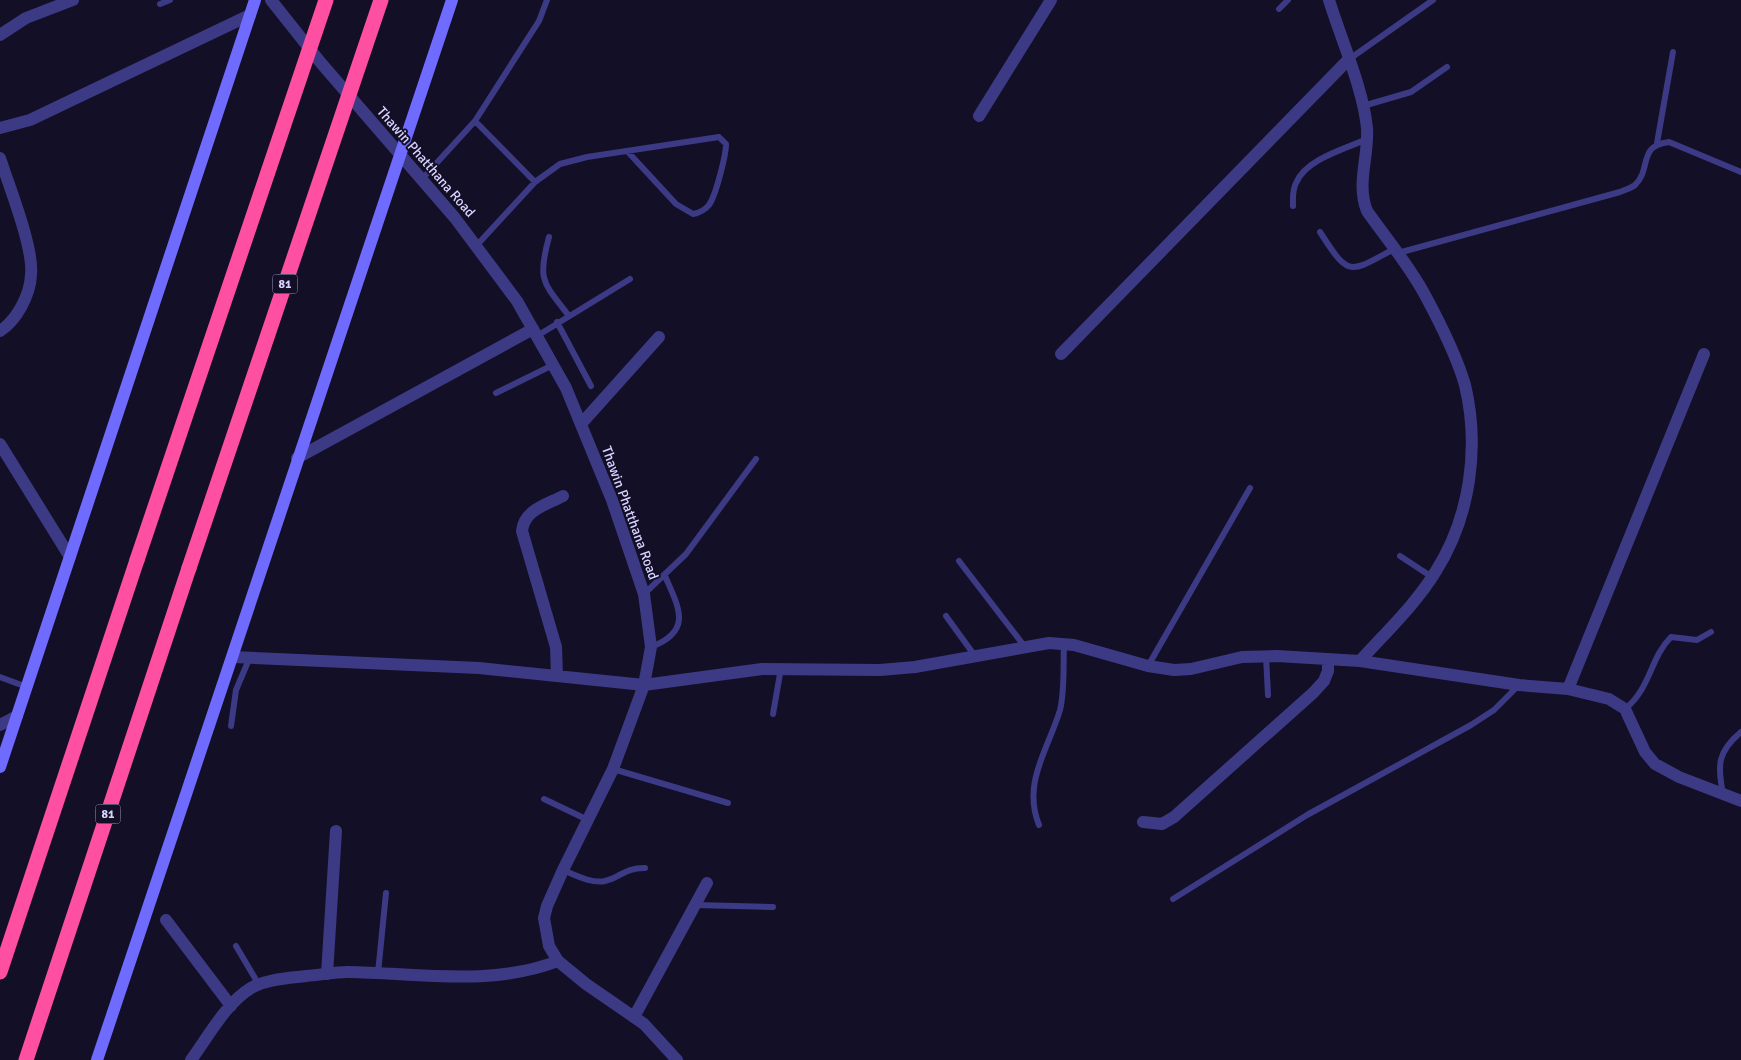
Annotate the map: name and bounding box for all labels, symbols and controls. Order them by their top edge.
street label: Thawin Phatthana Road [373,103,479,221]
road number: 81 [272,274,298,294]
street label: Thawin Phatthana Road [598,444,662,582]
road number: 81 [96,804,120,824]

